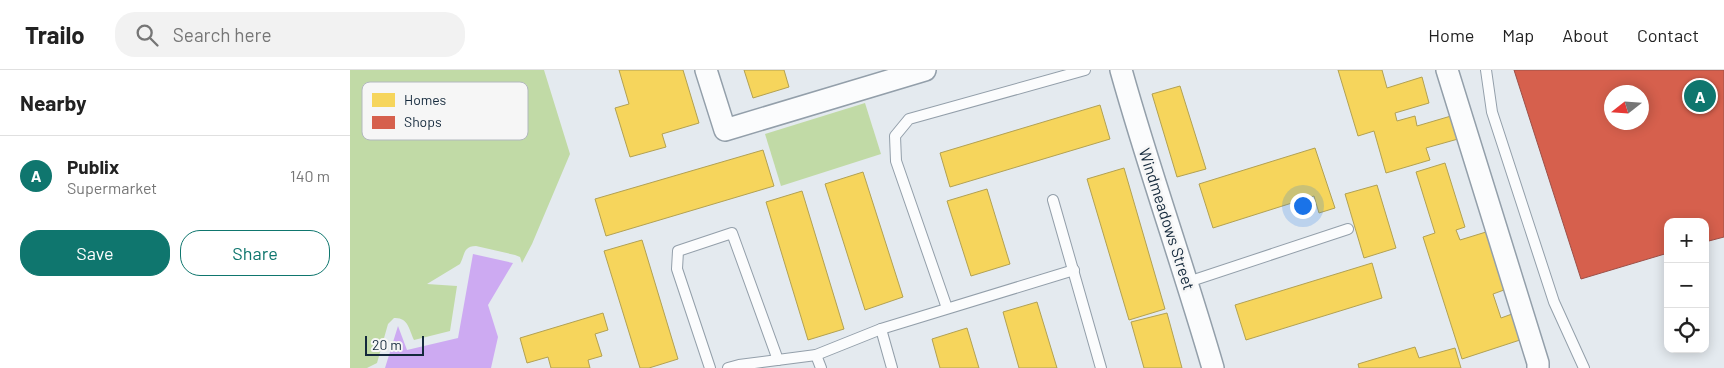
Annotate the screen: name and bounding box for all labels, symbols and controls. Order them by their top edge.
search box [115,12,465,57]
text: Trailo [25,20,85,49]
icon: search [133,21,161,49]
text: Search here [173,23,272,46]
text: Home [1428,24,1474,46]
text: Map [1502,24,1534,46]
text: About [1562,24,1609,46]
text: Contact [1637,24,1699,46]
pin: A [1684,77,1716,115]
legend [362,82,528,140]
north arrow [1604,85,1649,130]
text: Nearby [20,90,86,115]
text: Homes [404,91,447,108]
text: Shops [404,113,442,130]
street label: Windmeadows Street [1136,146,1199,292]
text: Publix [67,155,119,178]
text: A [31,166,41,185]
text: 140 m [290,166,330,185]
text: Supermarket [67,178,157,197]
your location [1290,193,1316,219]
map controls [1664,218,1709,353]
button: + [1664,218,1709,263]
button: Save [20,230,170,276]
button: Share [180,230,330,276]
button: − [1664,263,1709,308]
button: locate [1664,308,1709,353]
scale bar [365,333,424,356]
text: 20 m [372,336,402,353]

